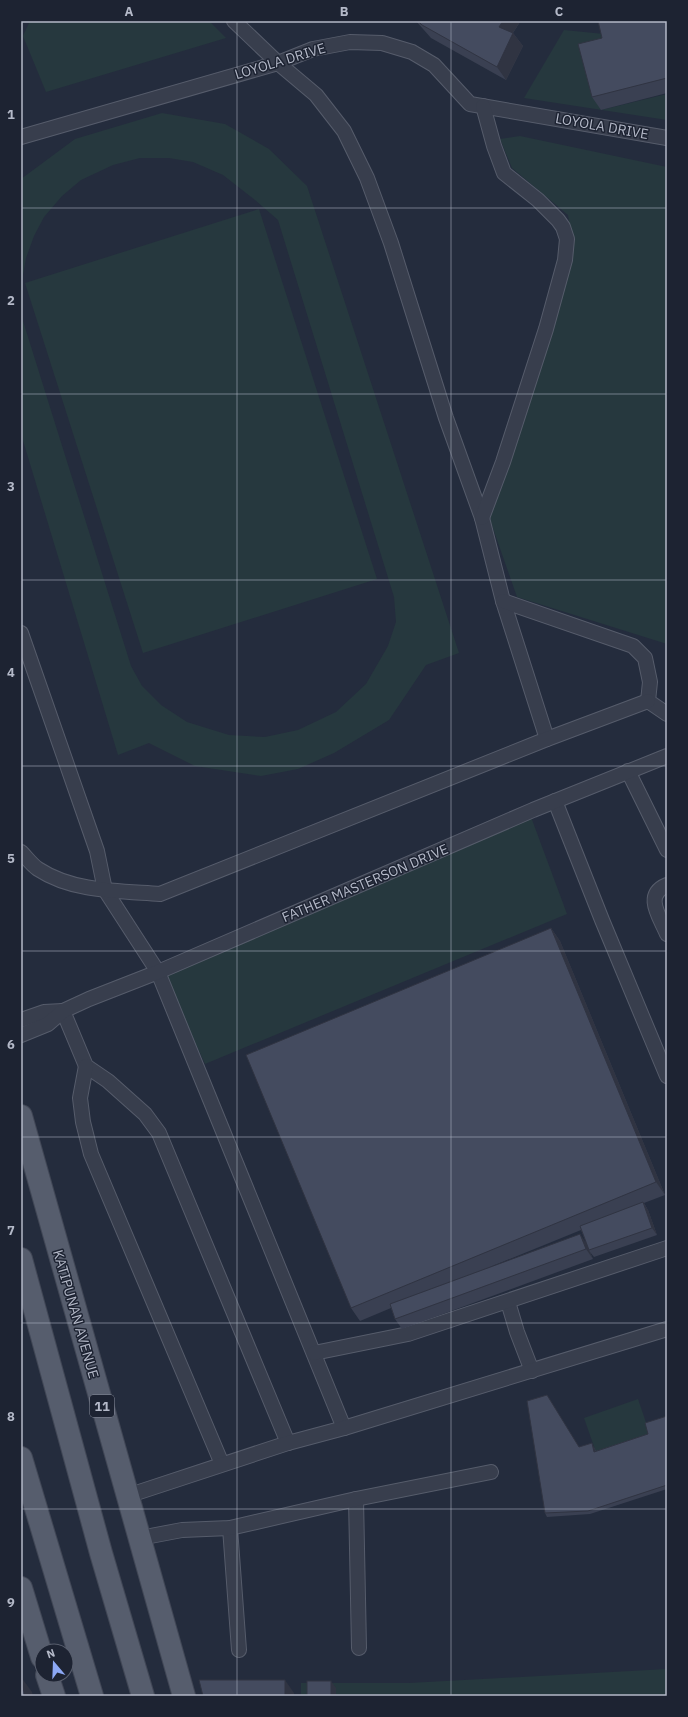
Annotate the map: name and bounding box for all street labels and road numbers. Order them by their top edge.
street label: LOYOLA DRIVE [232,39,328,83]
street label: LOYOLA DRIVE [554,109,650,143]
street label: FATHER MASTERSON DRIVE [279,840,451,926]
street label: KATIPUNAN AVENUE [49,1248,103,1380]
road number: 11 [90,1395,114,1417]

